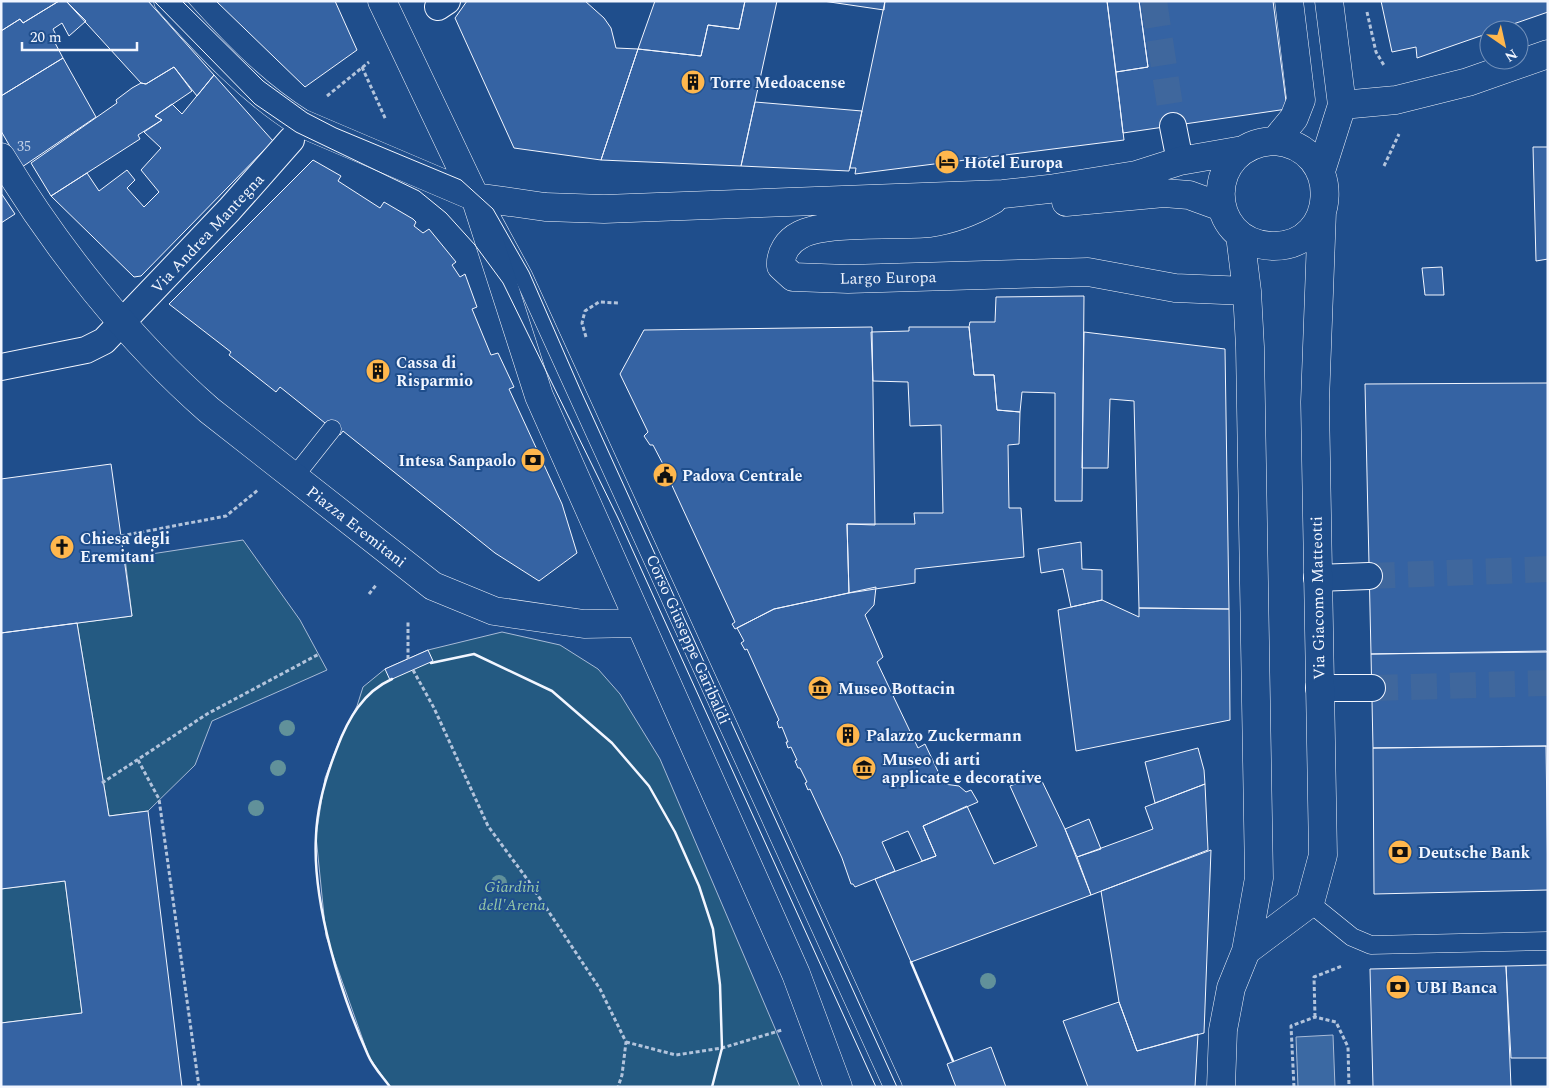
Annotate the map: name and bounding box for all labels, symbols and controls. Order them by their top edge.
scale bar [22,20,138,52]
north arrow [1479,20,1529,70]
text: 20 m [30,26,62,49]
text: N [1500,43,1522,67]
building icon: Torre Medoacense [680,69,706,95]
place label: Torre Medoacense [710,71,845,95]
house number: 35 [17,136,31,157]
hotel icon: Hotel Europa [934,149,960,175]
place label: Hotel Europa [964,151,1064,175]
street label: Via Andrea Mantegna [146,168,270,299]
street label: Largo Europa [839,265,937,291]
place label: Cassa di Risparmio [396,351,473,393]
building icon: Cassa di Risparmio [365,358,391,384]
bank icon: Intesa Sanpaolo [520,447,546,473]
place label: Intesa Sanpaolo [398,449,516,473]
public building icon: Padova Centrale [652,462,678,488]
place label: Padova Centrale [682,464,803,488]
street label: Piazza Eremitani [301,480,411,574]
street label: Via Giacomo Matteotti [1305,516,1331,680]
place label: Chiesa degli Eremitani [80,527,170,569]
church icon: Chiesa degli Eremitani [49,534,75,560]
street label: Corso Giuseppe Garibaldi [640,550,736,728]
museum icon: Museo Bottacin [807,675,833,701]
place label: Museo Bottacin [838,677,955,701]
building icon: Palazzo Zuckermann [835,722,861,748]
place label: Palazzo Zuckermann [866,724,1022,748]
place label: Museo di arti applicate e decorative [882,748,1042,790]
museum icon: Museo di arti applicate e decorative [851,755,877,781]
bank icon: Deutsche Bank [1387,839,1413,865]
place label: Deutsche Bank [1418,841,1531,865]
park label: Giardini dell'Arena [478,875,546,917]
bank icon: UBI Banca [1385,974,1411,1000]
place label: UBI Banca [1416,976,1498,1000]

